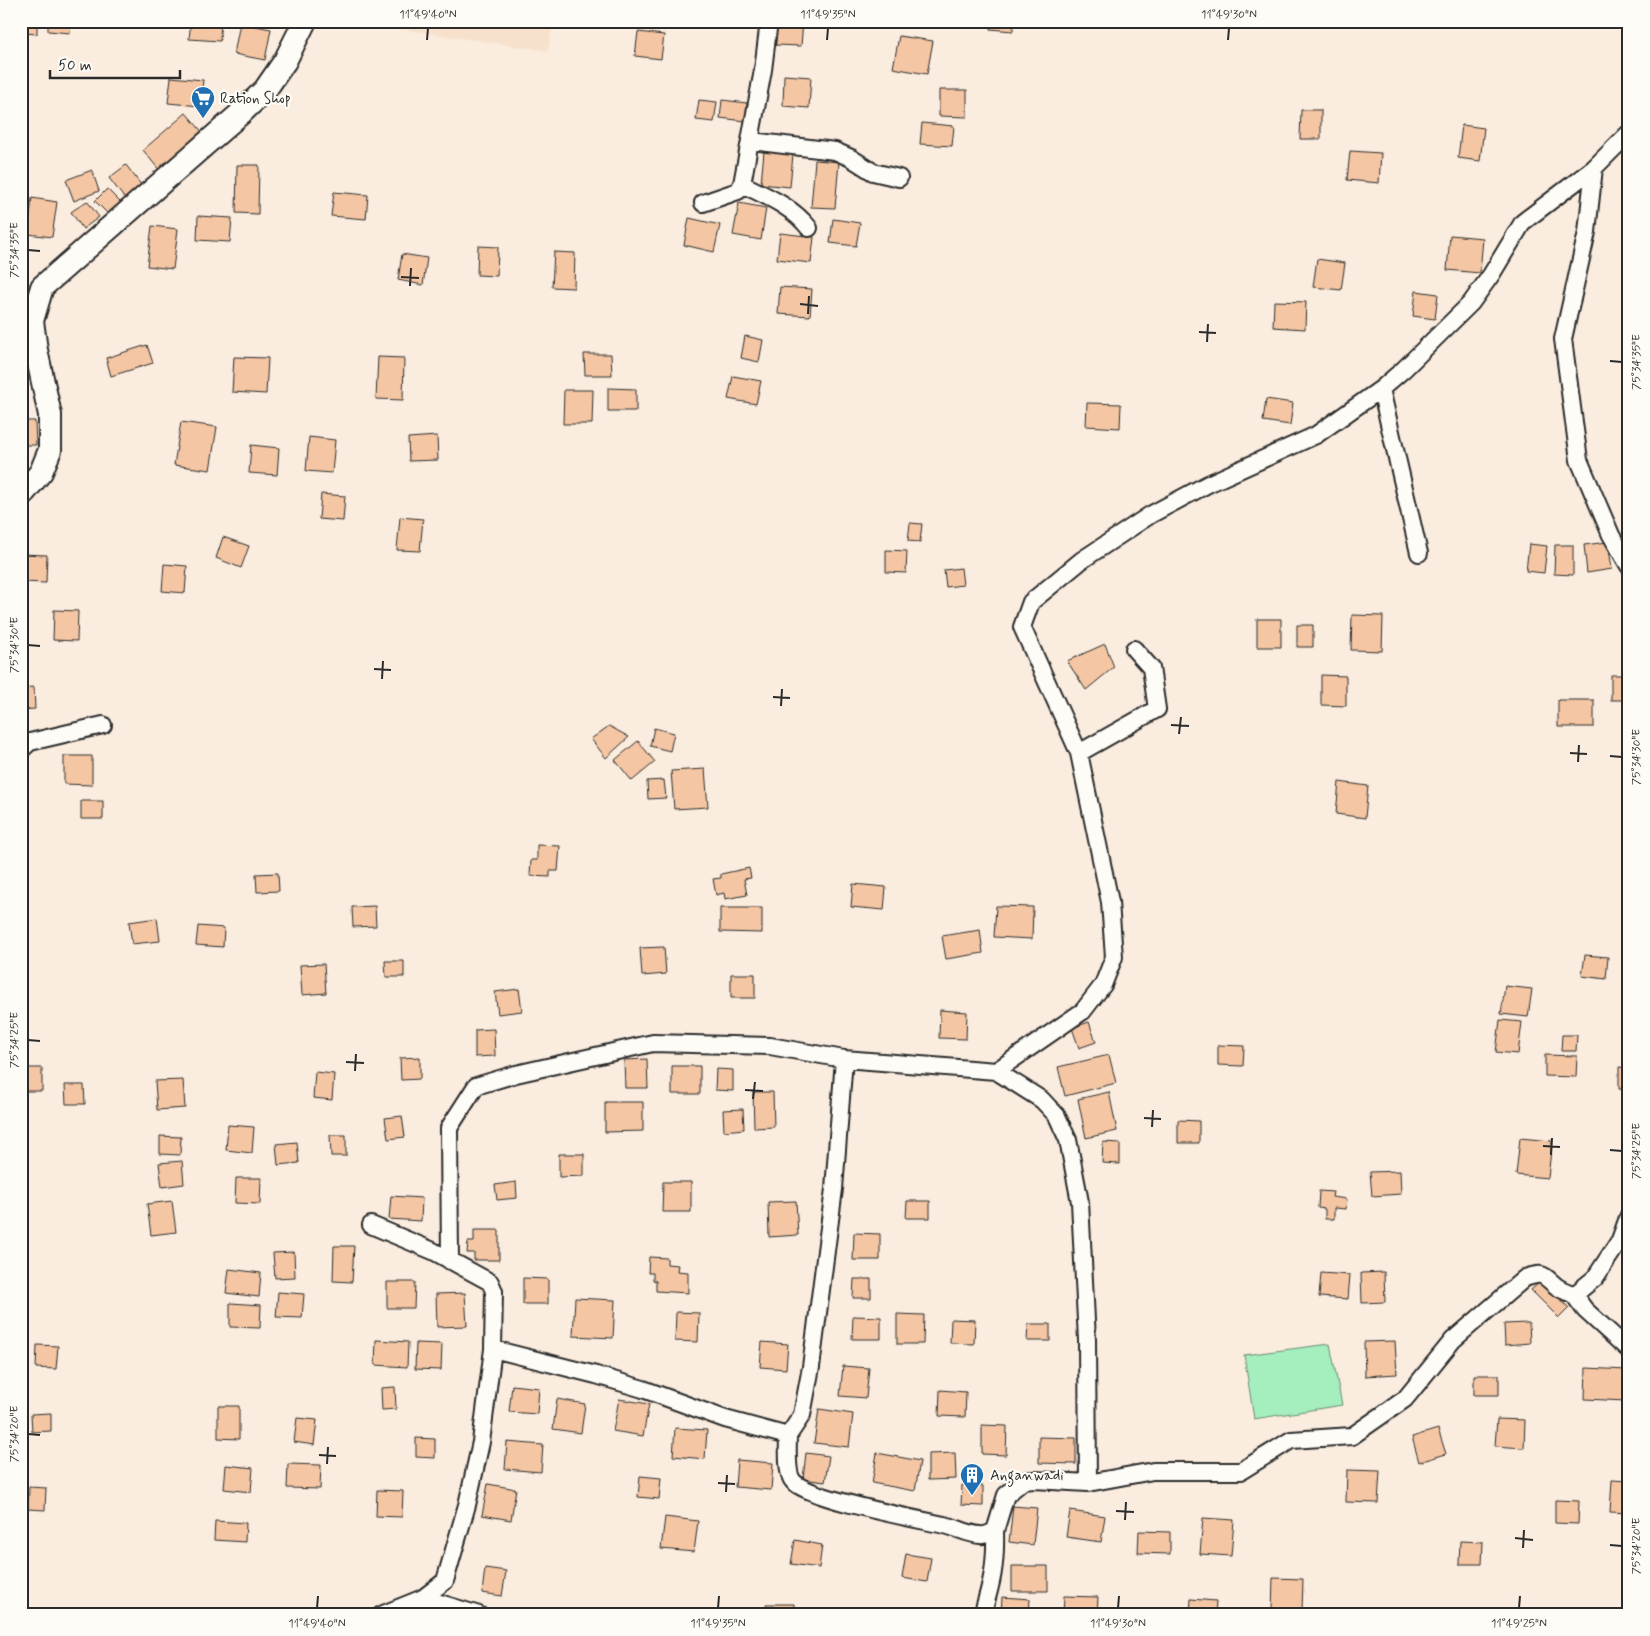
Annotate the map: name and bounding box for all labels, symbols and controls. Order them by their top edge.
text: 11°49'40"N [399,7,457,23]
text: 11°49'35"N [800,7,856,23]
text: 11°49'30"N [1201,7,1257,23]
scale bar [50,48,180,80]
text: 50 m [58,56,92,76]
supermarket icon: Ration Shop [190,85,216,119]
place label: Ration Shop [220,89,291,109]
text: 75°34'35"E [7,222,23,278]
text: 75°34'35"E [1629,334,1645,390]
text: 75°34'30"E [7,617,23,673]
text: 75°34'30"E [1629,729,1645,785]
text: 75°34'25"E [7,1012,23,1068]
text: 75°34'25"E [1629,1123,1645,1179]
text: 75°34'20"E [7,1405,23,1463]
building icon: Anganwadi [959,1462,985,1496]
place label: Anganwadi [990,1466,1064,1487]
text: 75°34'20"E [1629,1517,1645,1575]
text: 11°49'40"N [288,1616,346,1632]
text: 11°49'35"N [690,1616,746,1632]
text: 11°49'30"N [1090,1616,1146,1632]
text: 11°49'25"N [1491,1616,1547,1632]

